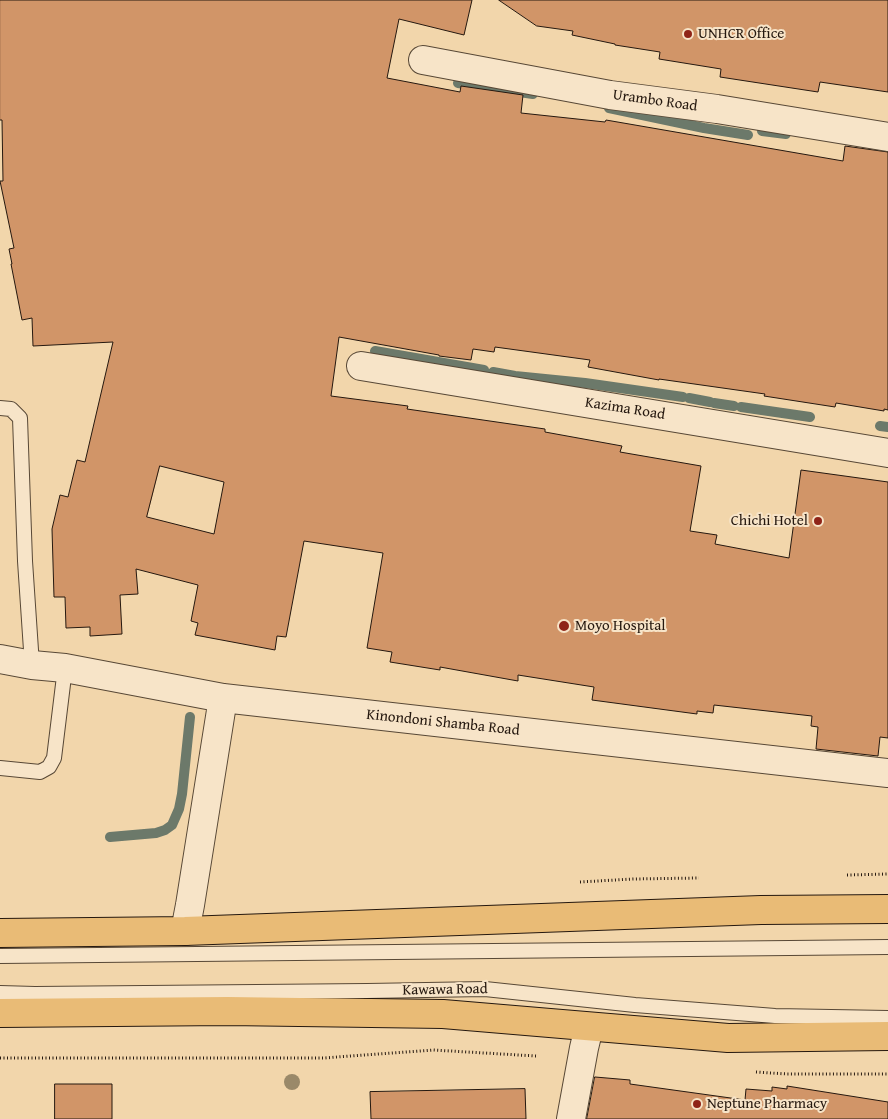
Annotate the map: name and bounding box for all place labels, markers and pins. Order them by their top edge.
place label: UNHCR Office [698,25,784,43]
marker: UNHCR Office [682,28,694,40]
place label: Chichi Hotel [731,512,808,530]
marker: Chichi Hotel [812,515,824,527]
place label: Moyo Hospital [575,617,666,635]
marker: Moyo Hospital [557,619,571,633]
place label: Neptune Pharmacy [707,1095,827,1113]
marker: Neptune Pharmacy [691,1098,703,1110]

